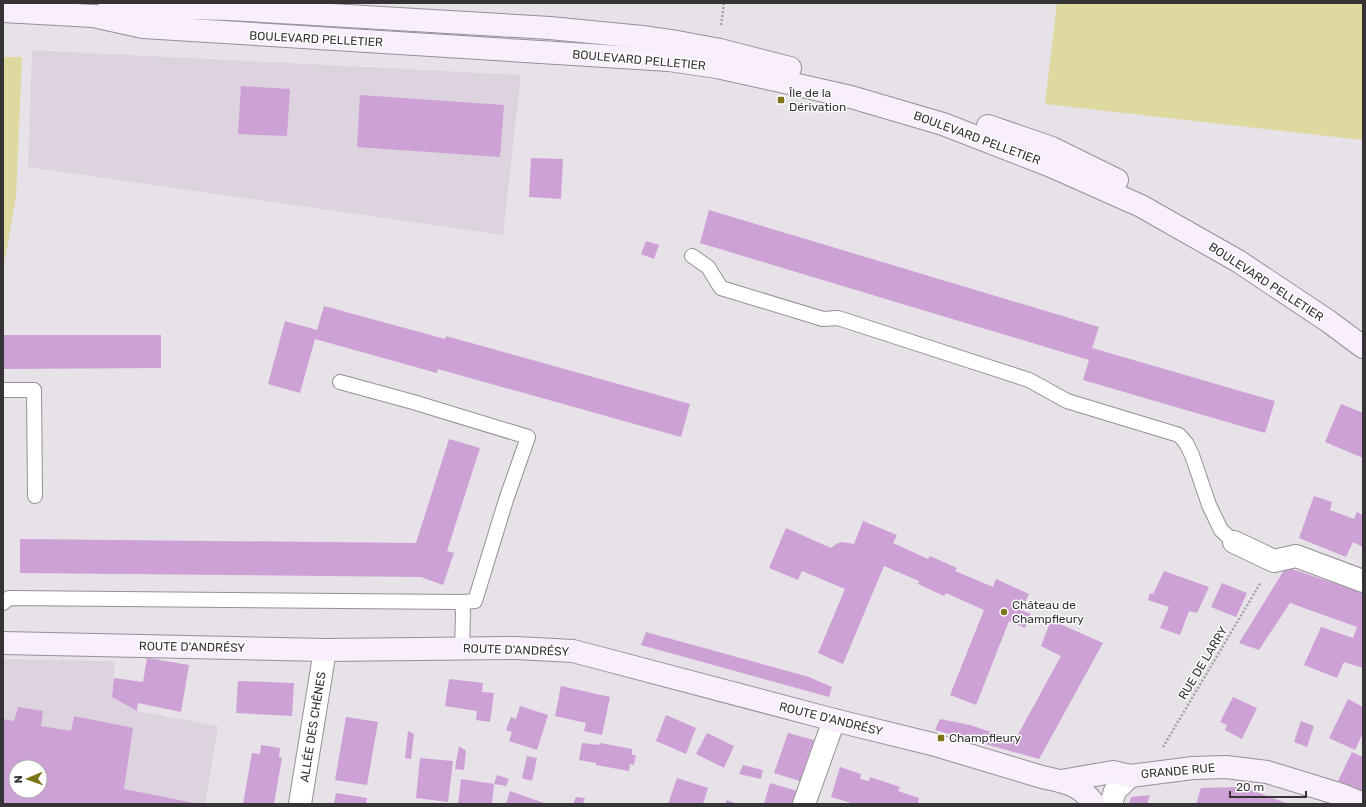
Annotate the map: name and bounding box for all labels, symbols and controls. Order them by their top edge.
street label: BOULEVARD PELLETIER [249,29,383,50]
street label: BOULEVARD PELLETIER [572,47,706,73]
place label: Île de la Dérivation [788,86,846,114]
marker: Île de la Dérivation [776,95,786,105]
street label: BOULEVARD PELLETIER [912,109,1042,168]
street label: BOULEVARD PELLETIER [1206,240,1326,324]
place label: Château de Champfleury [1012,598,1084,626]
marker: Château de Champfleury [999,607,1009,617]
street label: RUE DE LARRY [1176,624,1230,702]
street label: ROUTE D'ANDRÉSY [139,639,246,655]
street label: ROUTE D'ANDRÉSY [463,641,570,659]
street label: ALLÉE DES CHÊNES [297,671,329,783]
street label: ROUTE D'ANDRÉSY [778,699,885,739]
place label: Champfleury [949,731,1021,745]
marker: Champfleury [936,733,946,743]
north arrow [8,759,48,799]
street label: GRANDE RUE [1140,761,1216,781]
scale bar [1230,773,1306,799]
text: N [12,775,25,784]
text: 20 m [1236,780,1264,794]

